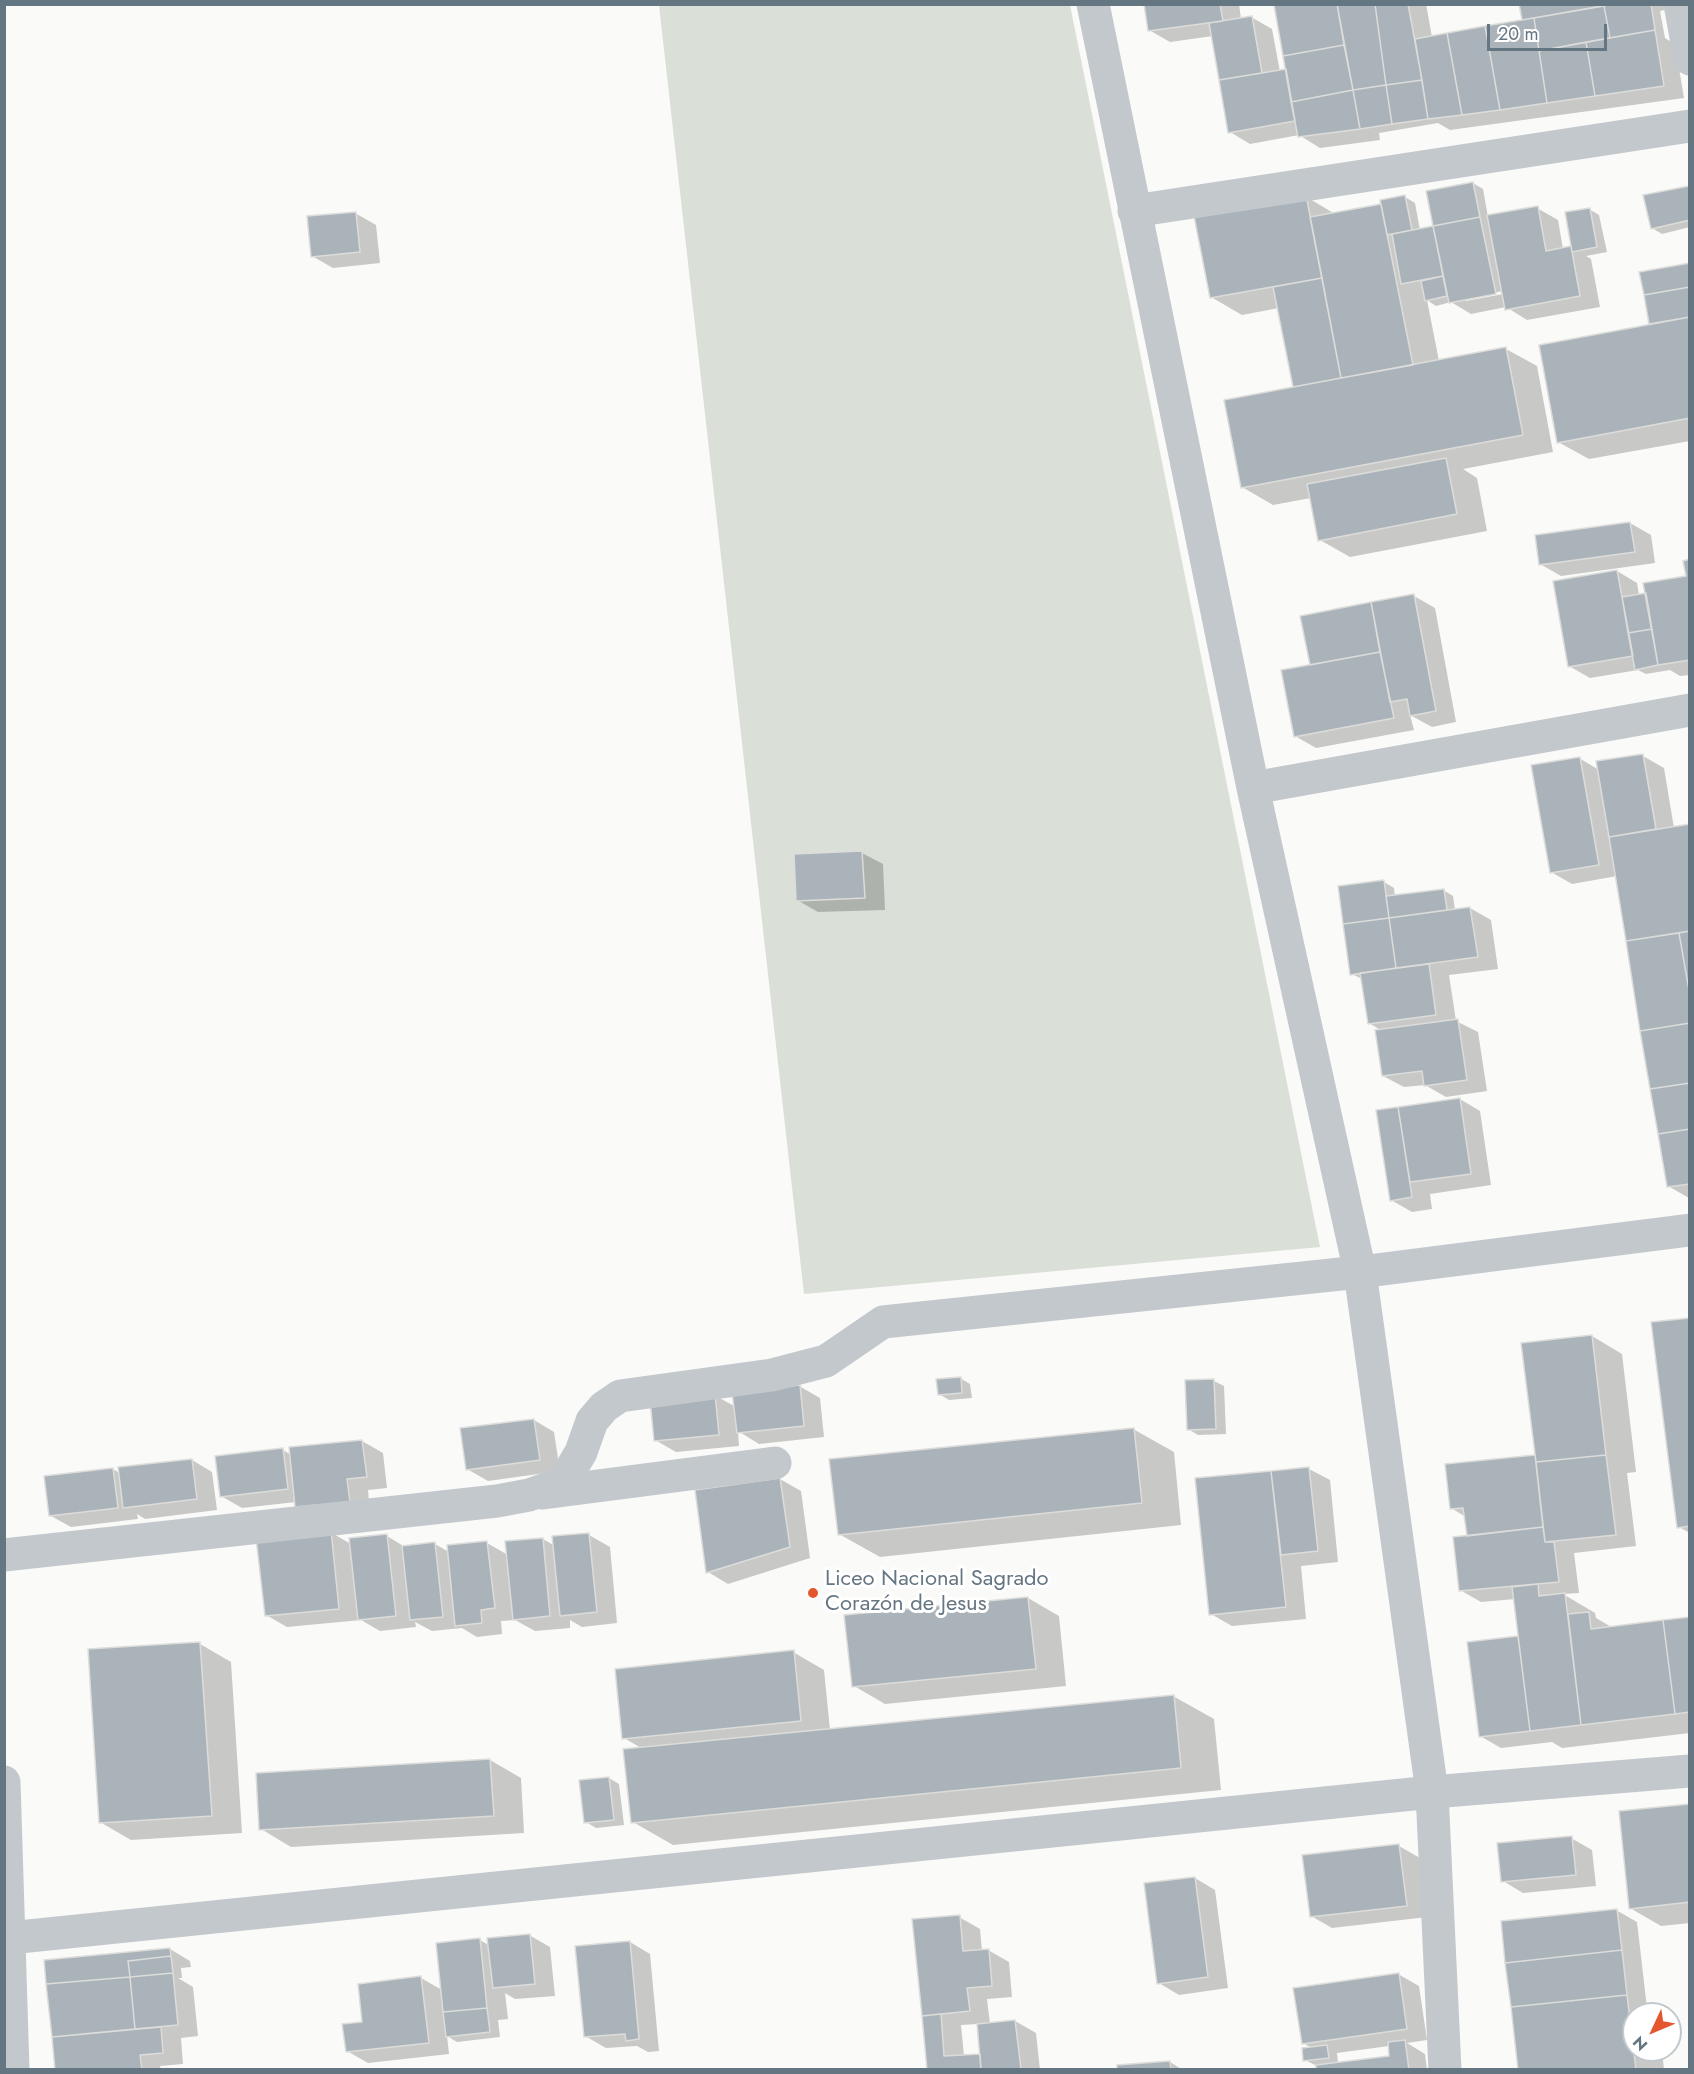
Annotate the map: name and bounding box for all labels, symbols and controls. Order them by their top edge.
scale bar [1490,12,1610,50]
text: 20 m [1498,21,1538,47]
place label: Liceo Nacional Sagrado Corazón de Jesus [825,1567,1049,1618]
marker: Liceo Nacional Sagrado Corazón de Jesus [806,1586,820,1600]
north arrow [1622,2002,1682,2062]
text: N [1627,2031,1653,2056]

